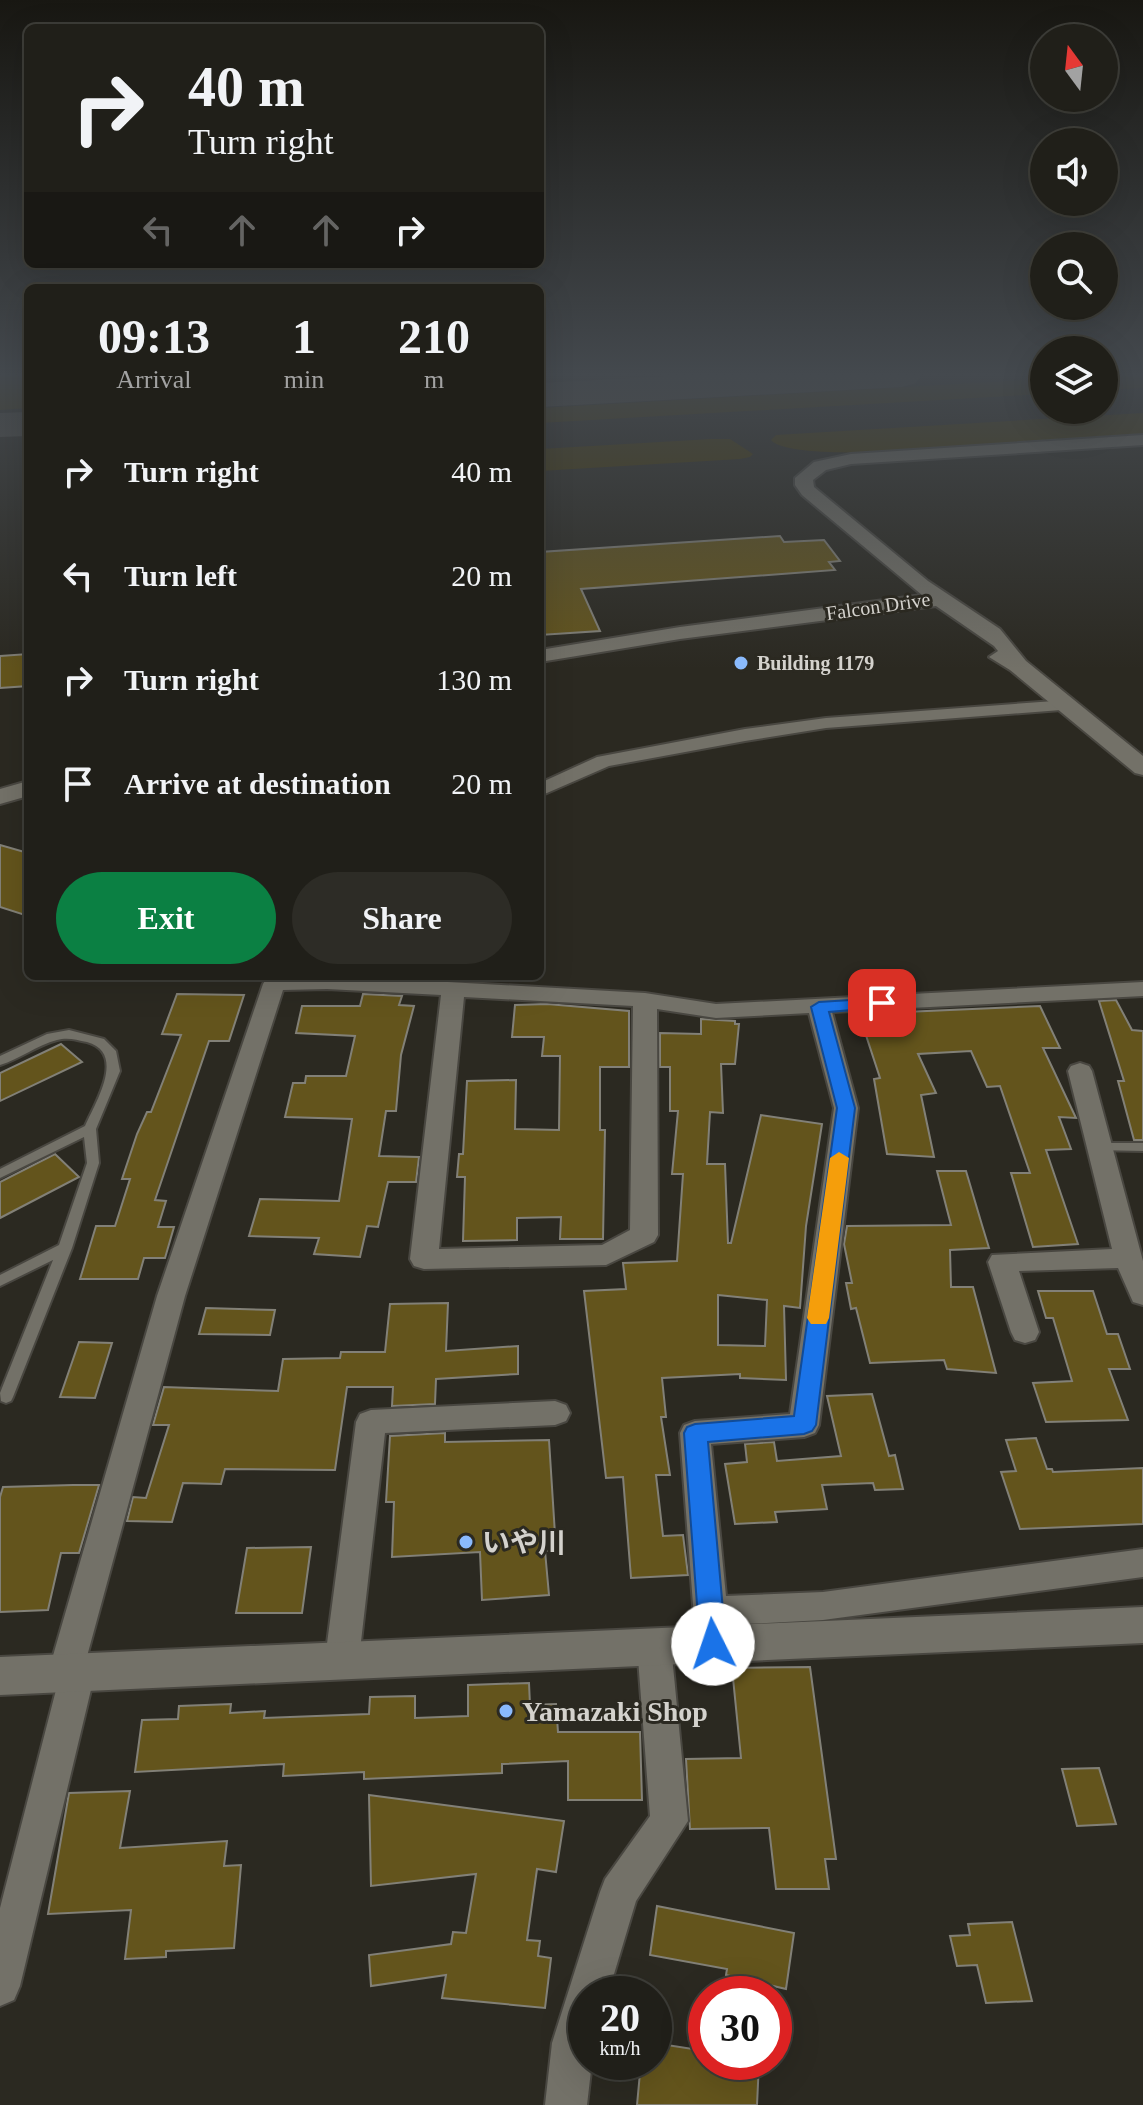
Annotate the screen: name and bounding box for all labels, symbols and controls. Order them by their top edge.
north arrow [1030,24,1118,112]
map controls [1030,24,1118,424]
icon: right [56,56,160,160]
text: 40 m [188,56,305,118]
text: Turn right [188,122,334,162]
button: sound [1030,128,1118,216]
icon: left [136,208,180,252]
icon: ahead [220,208,264,252]
icon: ahead [304,208,348,252]
icon: right [388,208,432,252]
button: search [1030,232,1118,320]
text: 09:13 [98,310,210,363]
text: 1 [292,310,316,363]
text: 210 [398,310,470,363]
button: layers [1030,336,1118,424]
text: Arrival [116,365,191,394]
text: min [284,365,324,394]
text: m [424,365,444,394]
icon: right [56,450,100,494]
text: Turn right [124,455,259,488]
text: 40 m [451,455,512,488]
icon: left [56,554,100,598]
text: Turn left [124,559,237,592]
text: 20 m [451,559,512,592]
street label: Falcon Drive [824,588,932,624]
place label: Building 1179 [757,652,874,675]
marker: Building 1179 [732,654,750,672]
icon: right [56,658,100,702]
text: Turn right [124,663,259,696]
text: 130 m [436,663,512,696]
icon: arrive [56,762,100,806]
text: Arrive at destination [124,767,391,800]
text: 20 m [451,767,512,800]
button: Exit [56,872,276,964]
button: Share [292,872,512,964]
pin [848,969,916,1037]
icon: arrive [860,981,904,1025]
place label: いや川 [482,1527,566,1558]
marker: いや川 [457,1533,475,1551]
position arrow [671,1602,755,1686]
place label: Yamazaki Shop [522,1696,708,1727]
marker: Yamazaki Shop [497,1702,515,1720]
speed limit sign: 30 [688,1976,792,2080]
text: 20 [600,1995,640,2040]
text: km/h [599,2037,641,2059]

